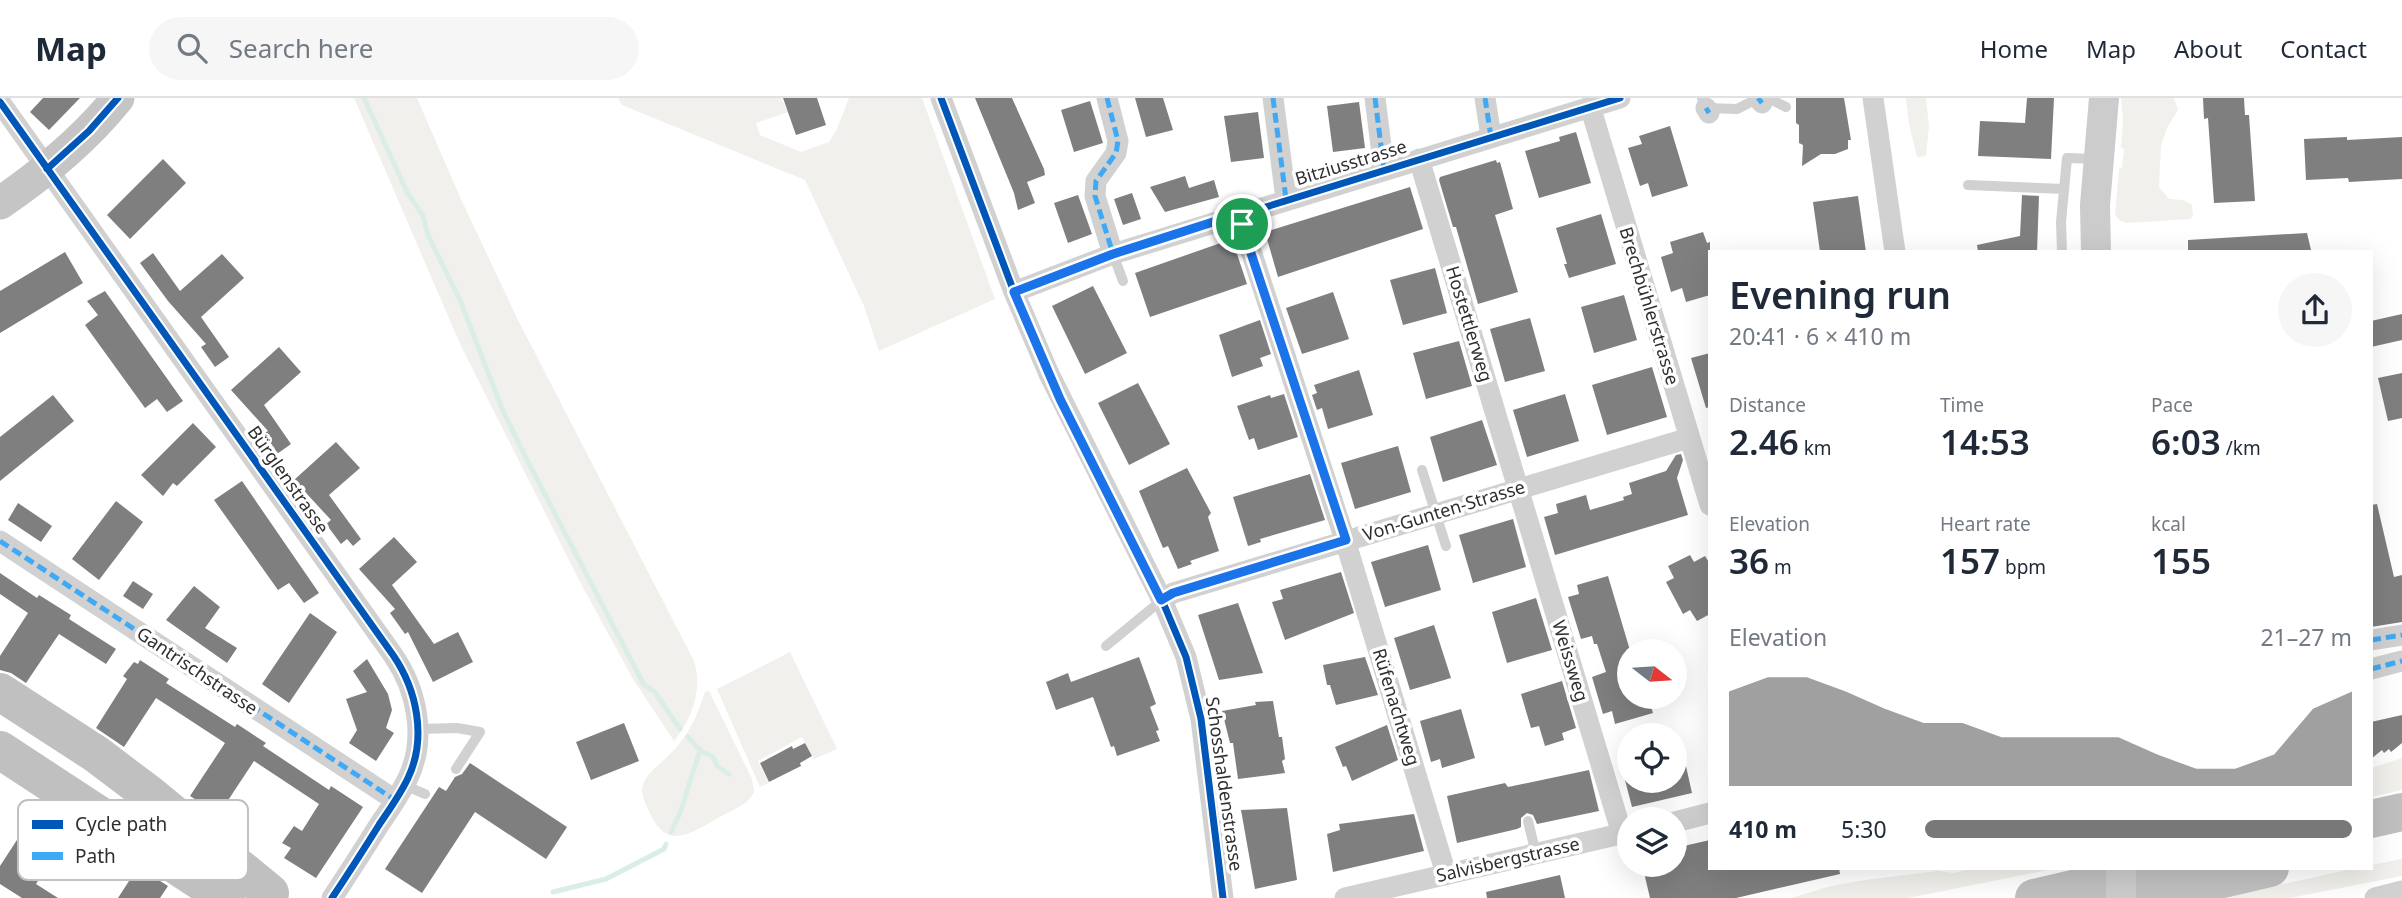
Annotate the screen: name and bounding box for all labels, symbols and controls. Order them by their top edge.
search box [149,17,639,80]
text: Map [35,26,107,71]
icon: search [173,29,211,67]
text: Search here [229,30,373,66]
text: Home [1980,32,2048,65]
text: Map [2086,32,2136,65]
text: About [2174,32,2242,65]
text: Contact [2280,32,2367,65]
street label: Bitziusstrasse [1292,134,1409,190]
pin [1212,194,1272,254]
icon: arrive [1223,205,1261,243]
street label: Brechbühlerstrasse [1615,224,1685,388]
street label: Hostettlerweg [1441,263,1499,385]
text: Evening run [1729,268,1951,320]
button: share [2278,273,2352,347]
text: 20:41 · 6 × 410 m [1729,320,1911,352]
text: Distance [1729,392,1806,418]
text: Time [1940,392,1984,418]
text: Pace [2151,392,2193,418]
text: 2.46 [1729,418,1799,465]
text: 14:53 [1940,418,2030,465]
text: 6:03 [2151,418,2221,465]
street label: Bürglenstrasse [243,421,335,538]
text: km [1799,435,1832,461]
text: /km [2221,435,2261,461]
street label: Von-Gunten-Strasse [1360,474,1528,546]
text: Elevation [1729,511,1810,537]
text: Heart rate [1940,511,2031,537]
text: kcal [2151,511,2186,537]
text: 36 [1729,537,1769,584]
text: 157 [1940,537,2000,584]
text: 155 [2151,537,2211,584]
text: m [1769,554,1792,580]
text: bpm [2000,554,2046,580]
street label: Weissweg [1547,617,1595,704]
street label: Gantrischstrasse [132,621,263,720]
text: Elevation [1729,621,1827,653]
text: 21–27 m [2260,621,2352,653]
north arrow [1617,639,1687,709]
map controls [1617,639,1687,877]
street label: Rüfenachtweg [1368,645,1426,768]
street label: Schosshaldenstrasse [1201,695,1249,873]
button: locate [1617,723,1687,793]
legend [18,800,248,880]
button: layers [1617,807,1687,877]
text: Cycle path [75,811,167,837]
text: 410 m [1729,813,1797,845]
text: 5:30 [1841,813,1887,845]
street label: Salvisbergstrasse [1434,831,1582,887]
text: Path [75,843,116,869]

